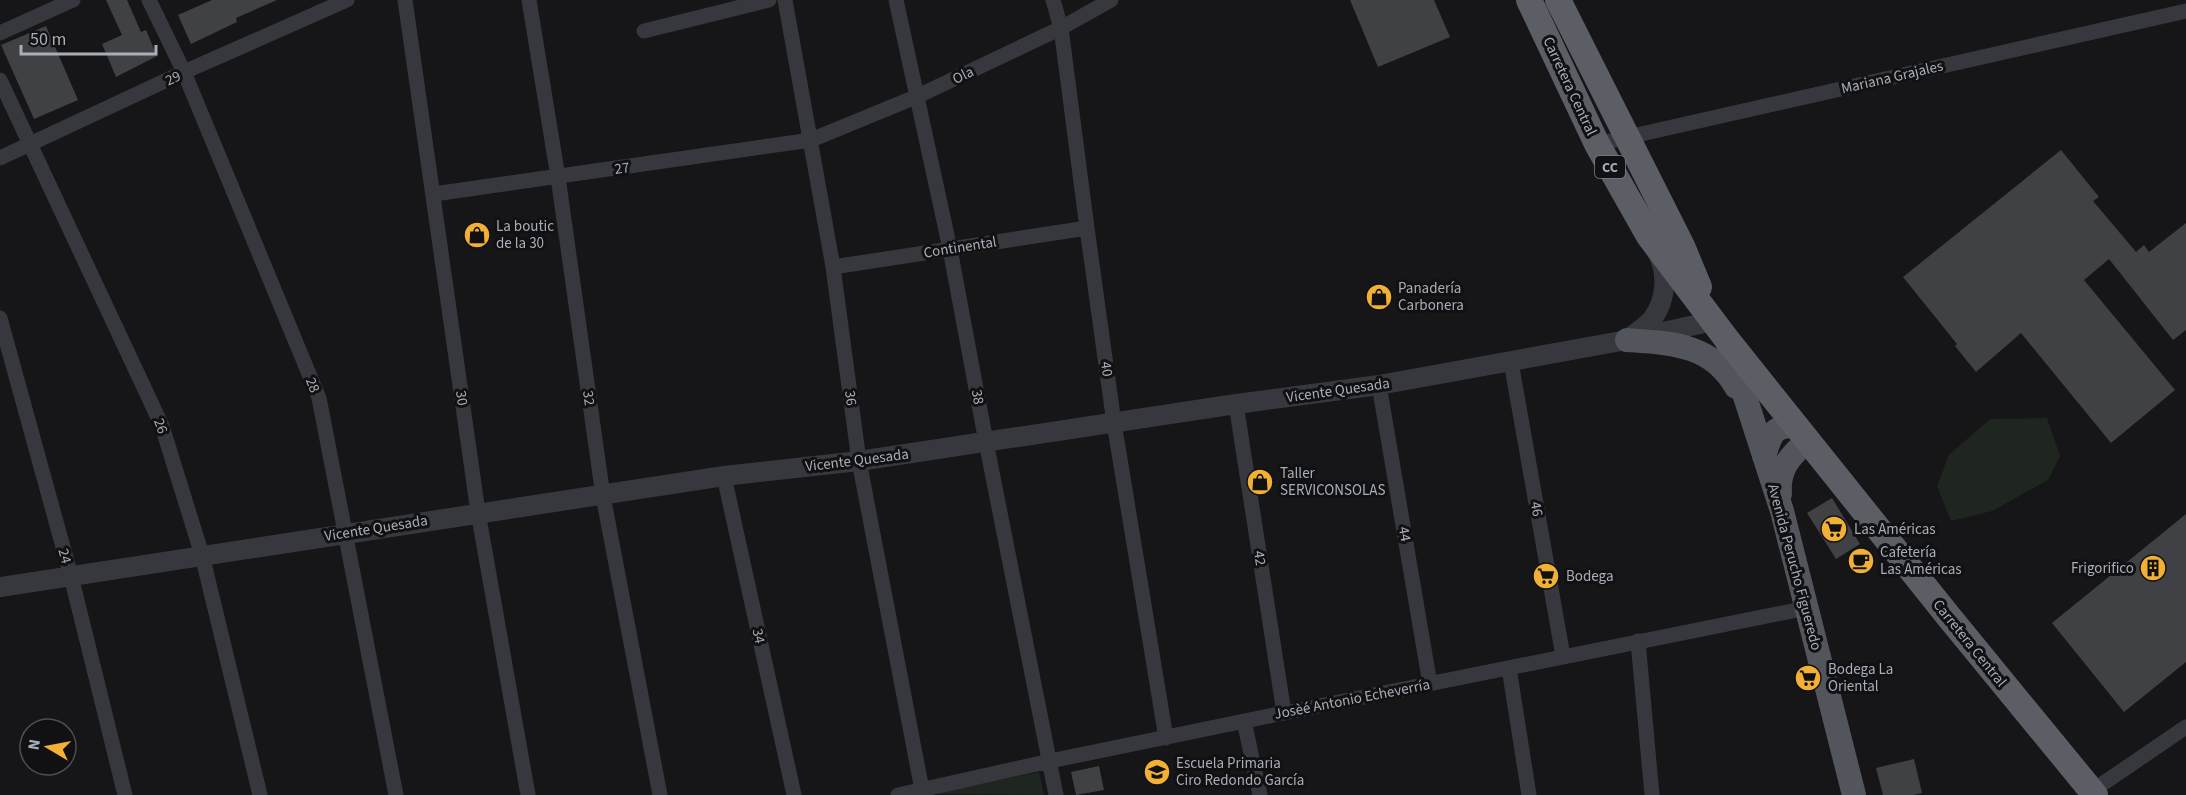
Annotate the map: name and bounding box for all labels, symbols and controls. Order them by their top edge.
scale bar [21,18,156,56]
text: 50 m [30,27,66,52]
street label: Carretera Central [1537,33,1602,139]
street label: Mariana Grajales [1839,56,1945,99]
street label: Ola [949,61,977,90]
street label: 29 [162,66,184,91]
road number: CC [1595,156,1625,178]
street label: 27 [613,157,631,180]
place label: La boutic de la 30 [496,216,554,254]
shop icon: La boutic de la 30 [462,220,492,250]
street label: Continental [922,231,998,264]
place label: Panadería Carbonera [1398,278,1464,316]
shop icon: Panadería Carbonera [1364,282,1394,312]
street label: 40 [1095,360,1118,378]
street label: Vicente Quesada [1285,373,1391,408]
street label: 28 [300,374,325,396]
street label: 38 [966,388,989,406]
street label: 30 [450,389,473,407]
street label: 32 [577,389,600,407]
street label: 36 [839,389,862,407]
street label: 26 [148,415,173,437]
street label: Vicente Quesada [804,444,910,477]
place label: Taller SERVICONSOLAS [1280,463,1385,501]
shop icon: Taller SERVICONSOLAS [1245,467,1275,497]
street label: Avenida Perucho Figueredo [1762,482,1827,653]
street label: 46 [1525,500,1548,518]
street label: Vicente Quesada [323,510,429,547]
supermarket icon: Las Américas [1819,514,1849,544]
place label: Las Américas [1854,519,1936,540]
street label: 44 [1393,525,1416,544]
place label: Cafetería Las Américas [1880,542,1962,580]
street label: 24 [52,546,77,567]
cafe icon: Cafetería Las Américas [1846,546,1876,576]
street label: 42 [1248,549,1271,567]
building icon: Frigorifico [2138,553,2168,583]
place label: Frigorifico [2071,558,2134,579]
supermarket icon: Bodega [1531,561,1561,591]
place label: Bodega [1566,566,1613,587]
street label: Carretera Central [1928,595,2012,692]
street label: 34 [747,627,770,646]
place label: Bodega La Oriental [1828,659,1893,697]
supermarket icon: Bodega La Oriental [1793,663,1823,693]
street label: Josèé Antonio Echeverría [1272,674,1432,725]
north arrow [18,717,78,777]
text: N [22,737,46,752]
place label: Escuela Primaria Ciro Redondo García [1176,753,1304,791]
school or university icon: Escuela Primaria Ciro Redondo García [1142,757,1172,787]

